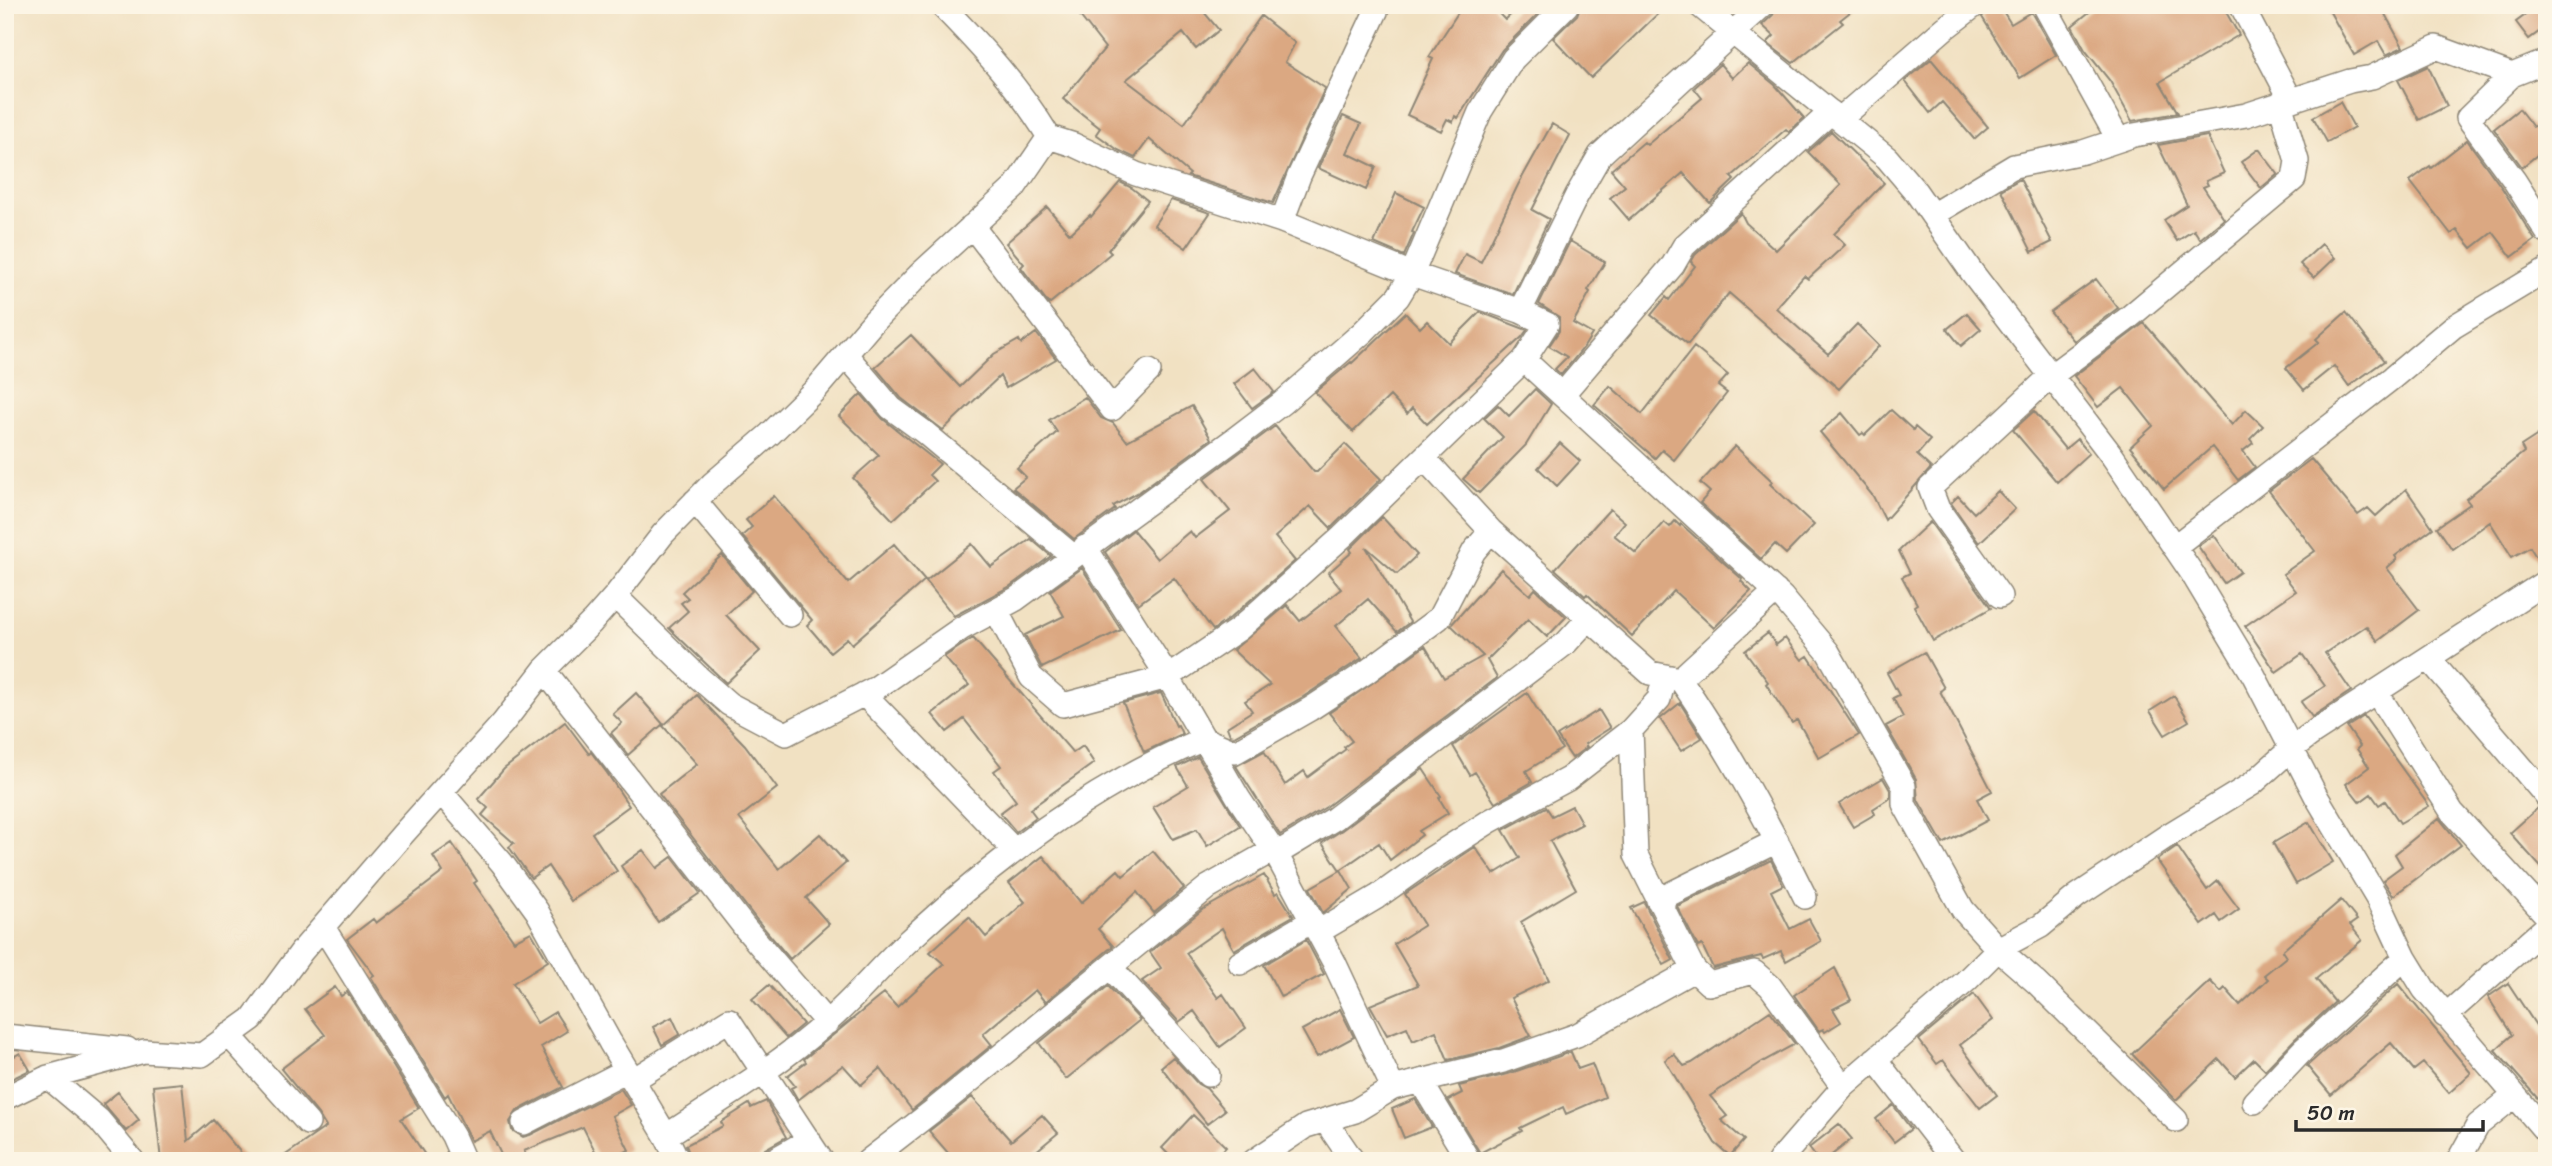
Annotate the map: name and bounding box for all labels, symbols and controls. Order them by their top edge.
scale bar [2296,1089,2484,1133]
text: 50 m [2307,1094,2355,1132]

